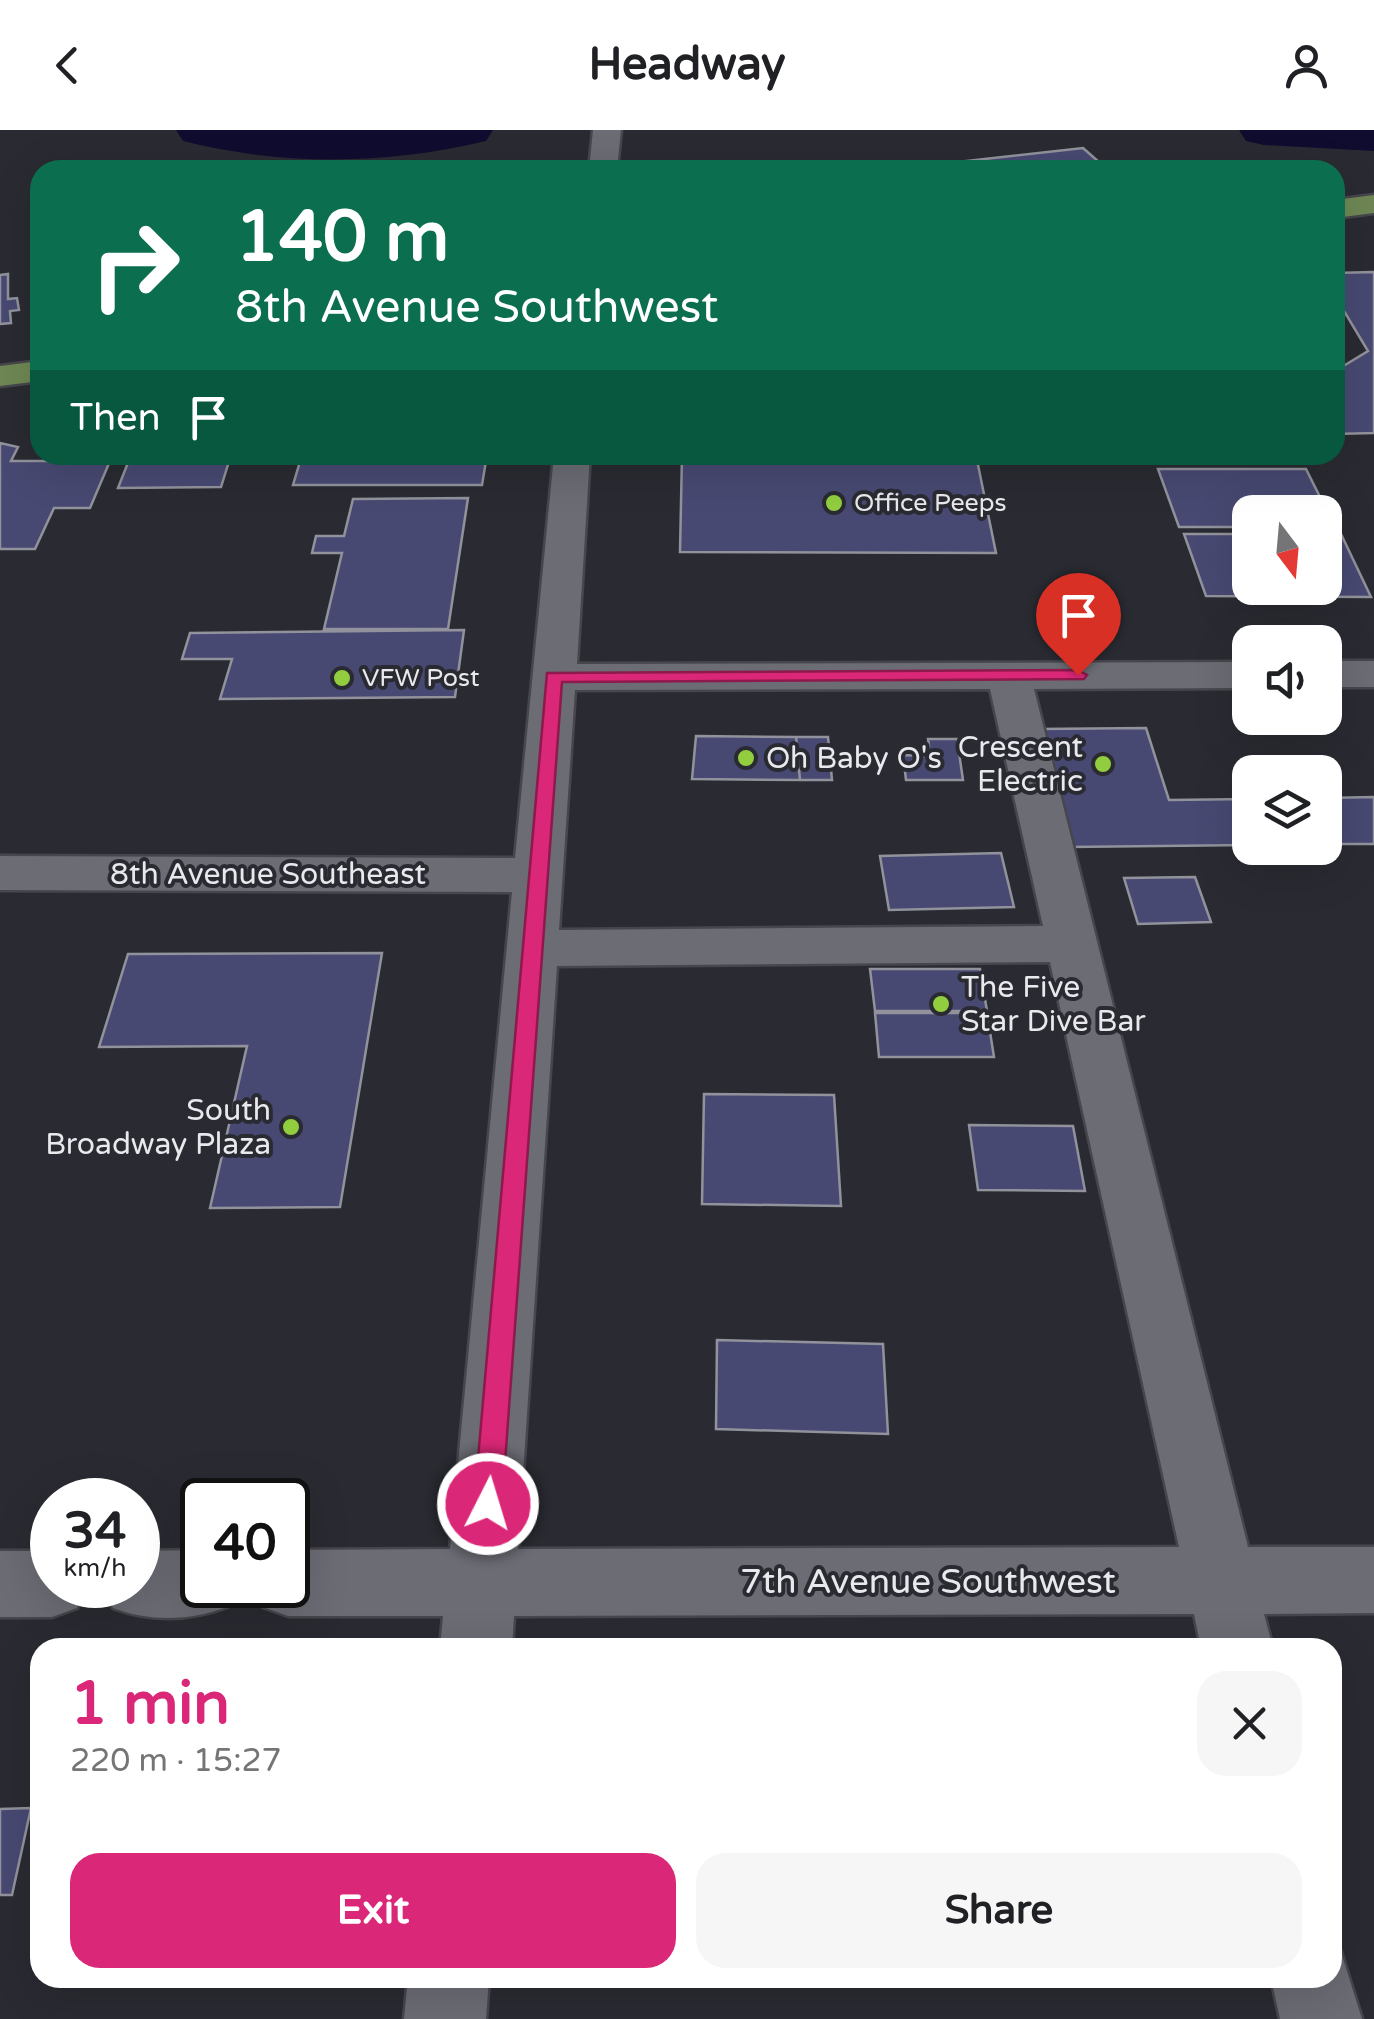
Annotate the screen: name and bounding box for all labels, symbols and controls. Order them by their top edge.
icon: back [40,38,95,93]
text: Headway [589,38,785,92]
icon: person [1279,38,1334,93]
text: 140 m [235,196,449,280]
icon: right [70,200,200,330]
text: 8th Avenue Southwest [235,281,718,335]
icon: arrive [181,390,236,445]
text: Then [70,395,161,441]
place label: Office Peeps [854,488,1006,518]
marker: Office Peeps [823,492,845,514]
north arrow [1232,495,1342,605]
map controls [1232,495,1342,865]
pin [1036,573,1121,676]
icon: arrive [1051,588,1106,643]
button: sound [1232,625,1342,735]
place label: VFW Post [362,663,480,693]
marker: VFW Post [331,667,353,689]
place label: Crescent Electric [958,729,1083,800]
place label: Oh Baby O's [766,740,942,777]
marker: Oh Baby O's [735,747,757,769]
marker: Crescent Electric [1092,753,1114,775]
button: layers [1232,755,1342,865]
street label: 8th Avenue Southeast [110,856,426,893]
place label: The Five Star Dive Bar [961,969,1146,1040]
marker: The Five Star Dive Bar [930,993,952,1015]
place label: South Broadway Plaza [45,1092,271,1163]
marker: South Broadway Plaza [280,1116,302,1138]
position arrow [436,1452,540,1556]
speed limit sign: 40 [180,1478,310,1608]
text: 34 [64,1501,126,1561]
text: km/h [64,1553,126,1583]
street label: 7th Avenue Southwest [740,1561,1116,1603]
text: 1 min [70,1668,230,1740]
button: close [1197,1671,1302,1776]
text: 220 m · 15:27 [70,1742,282,1780]
button: Exit [70,1853,676,1968]
button: Share [696,1853,1302,1968]

